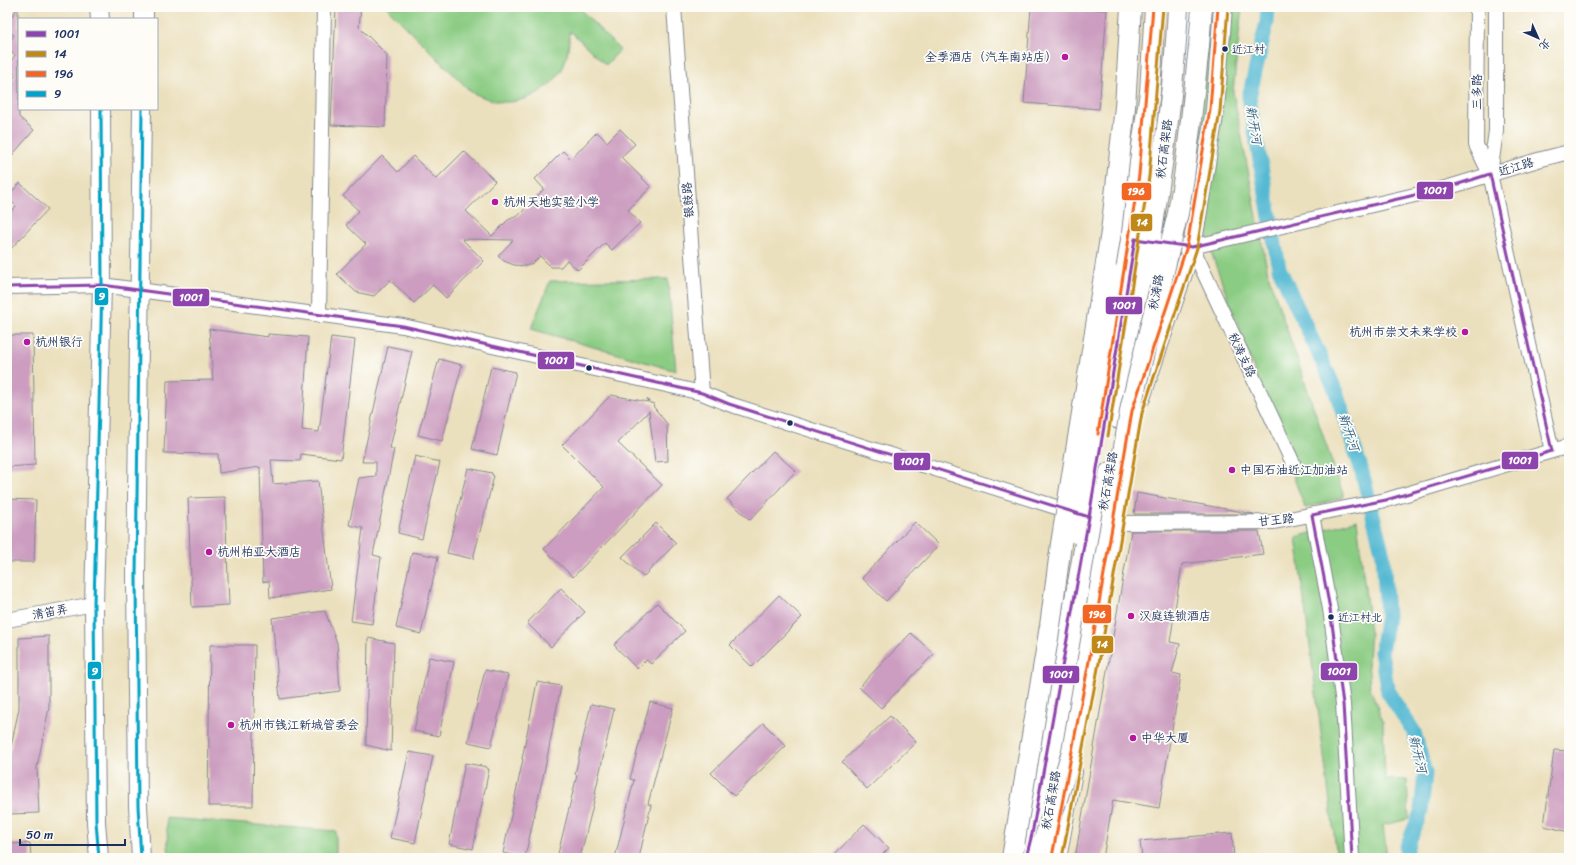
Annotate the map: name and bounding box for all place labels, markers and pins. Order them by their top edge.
place label: 近江村 [1232,40,1265,59]
marker: 近江村 [1220,44,1230,54]
place label: 全季酒店（汽车南站店） [925,46,1057,68]
marker: 全季酒店（汽车南站店） [1060,52,1070,62]
place label: 杭州天地实验小学 [503,191,599,213]
marker: 杭州天地实验小学 [490,197,500,207]
place label: 杭州市崇文未来学校 [1349,321,1457,343]
marker: 杭州市崇文未来学校 [1460,327,1470,337]
place label: 杭州银行 [35,331,83,353]
marker: 杭州银行 [22,337,32,347]
unlabelled marker [584,363,594,373]
unlabelled marker [785,418,795,428]
place label: 中国石油近江加油站 [1240,459,1348,481]
marker: 中国石油近江加油站 [1227,465,1237,475]
place label: 杭州柏亚大酒店 [217,541,301,563]
marker: 杭州柏亚大酒店 [204,547,214,557]
place label: 汉庭连锁酒店 [1139,605,1211,627]
place label: 近江村北 [1338,608,1382,627]
marker: 汉庭连锁酒店 [1126,611,1136,621]
marker: 近江村北 [1326,612,1336,622]
place label: 杭州市钱江新城管委会 [239,714,359,736]
marker: 杭州市钱江新城管委会 [226,720,236,730]
place label: 中华大厦 [1141,727,1189,749]
marker: 中华大厦 [1128,733,1138,743]

